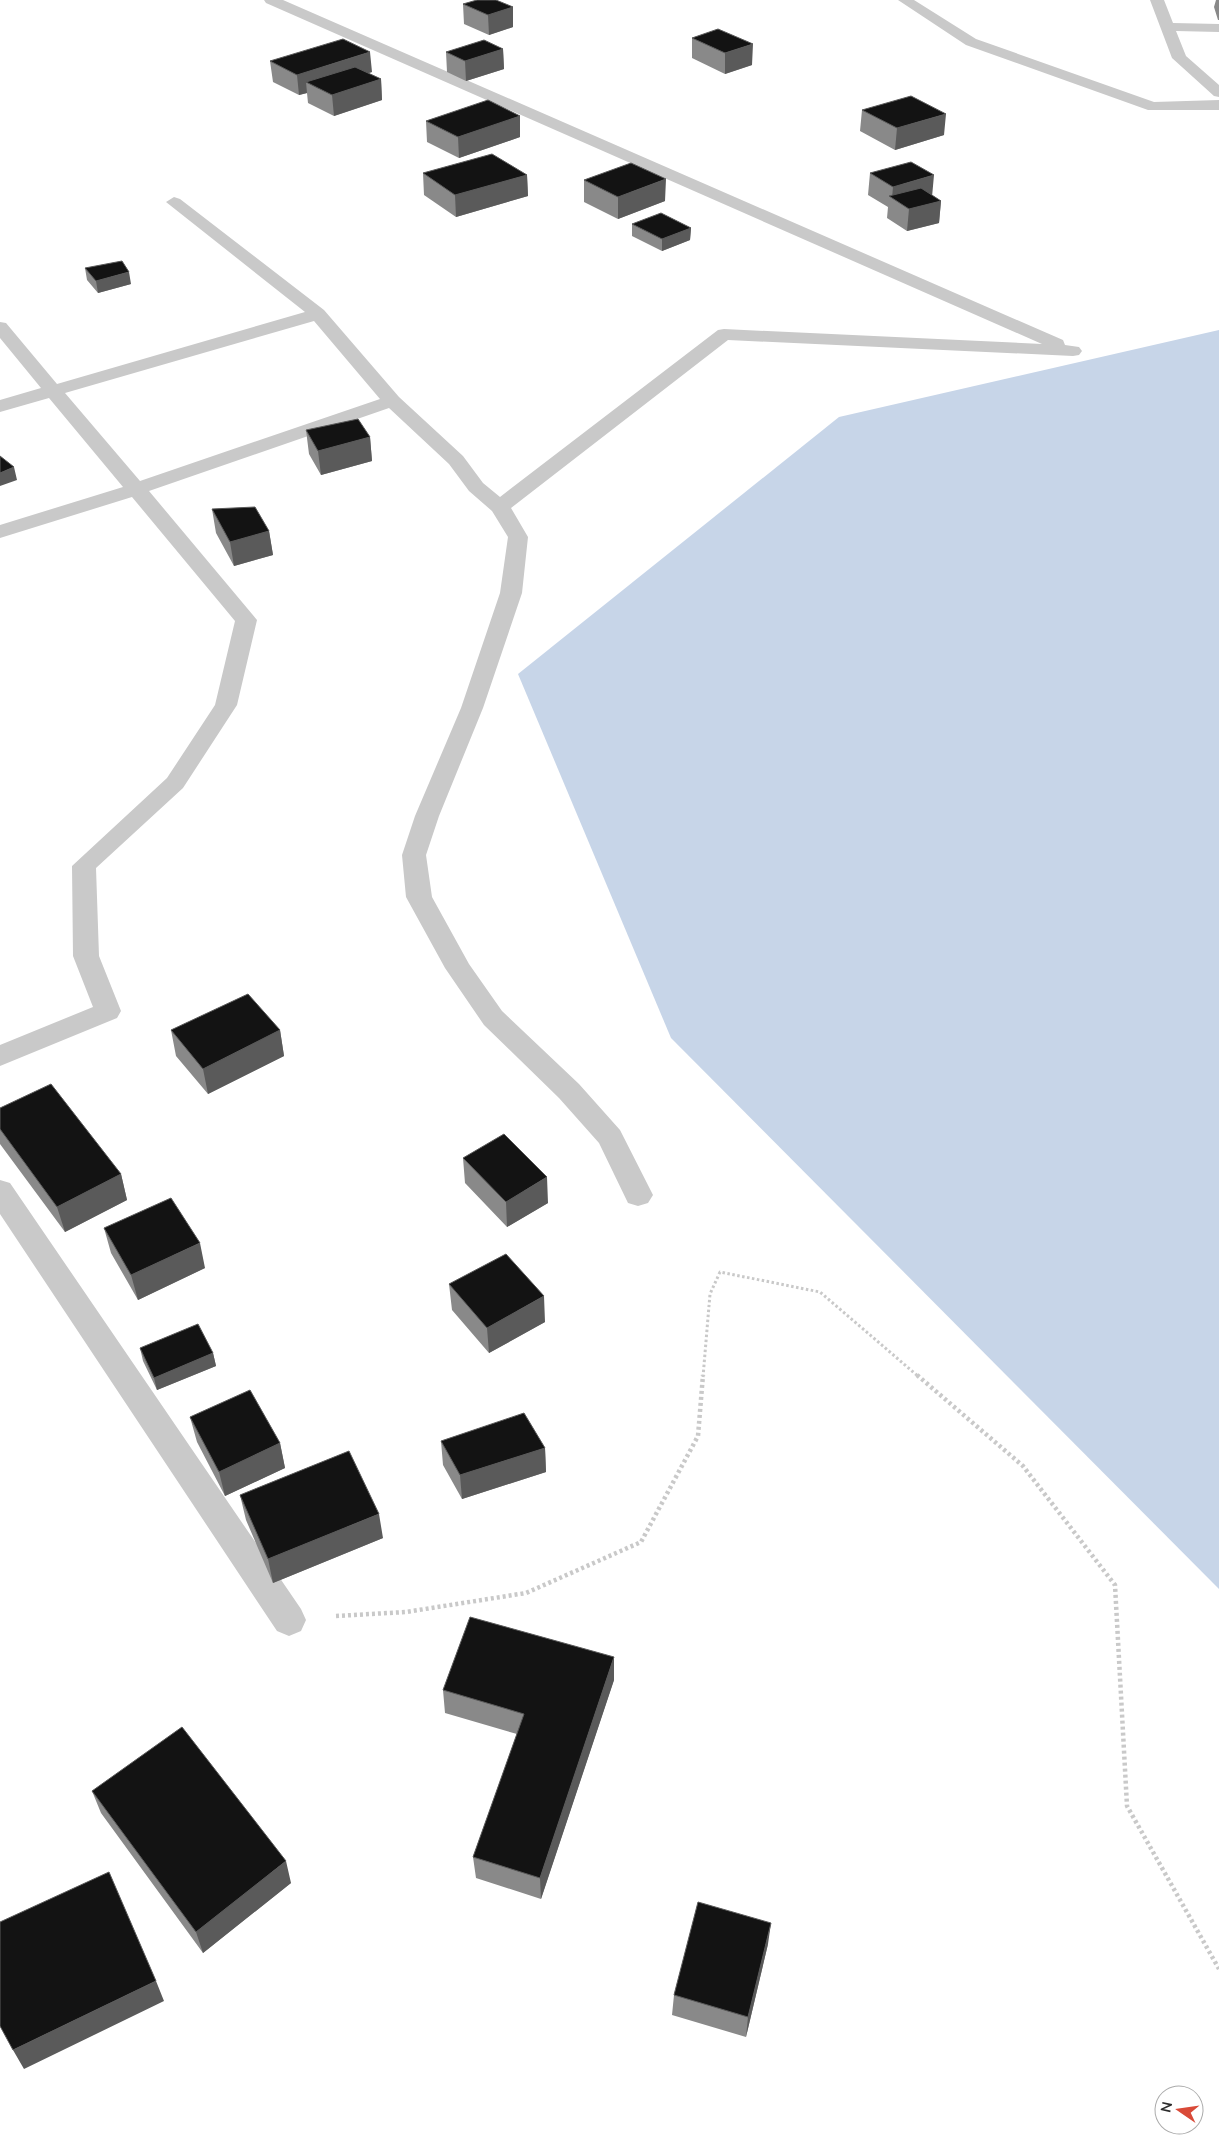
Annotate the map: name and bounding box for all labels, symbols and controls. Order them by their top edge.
north arrow [1154,2085,1204,2135]
text: N [1156,2100,1177,2114]

